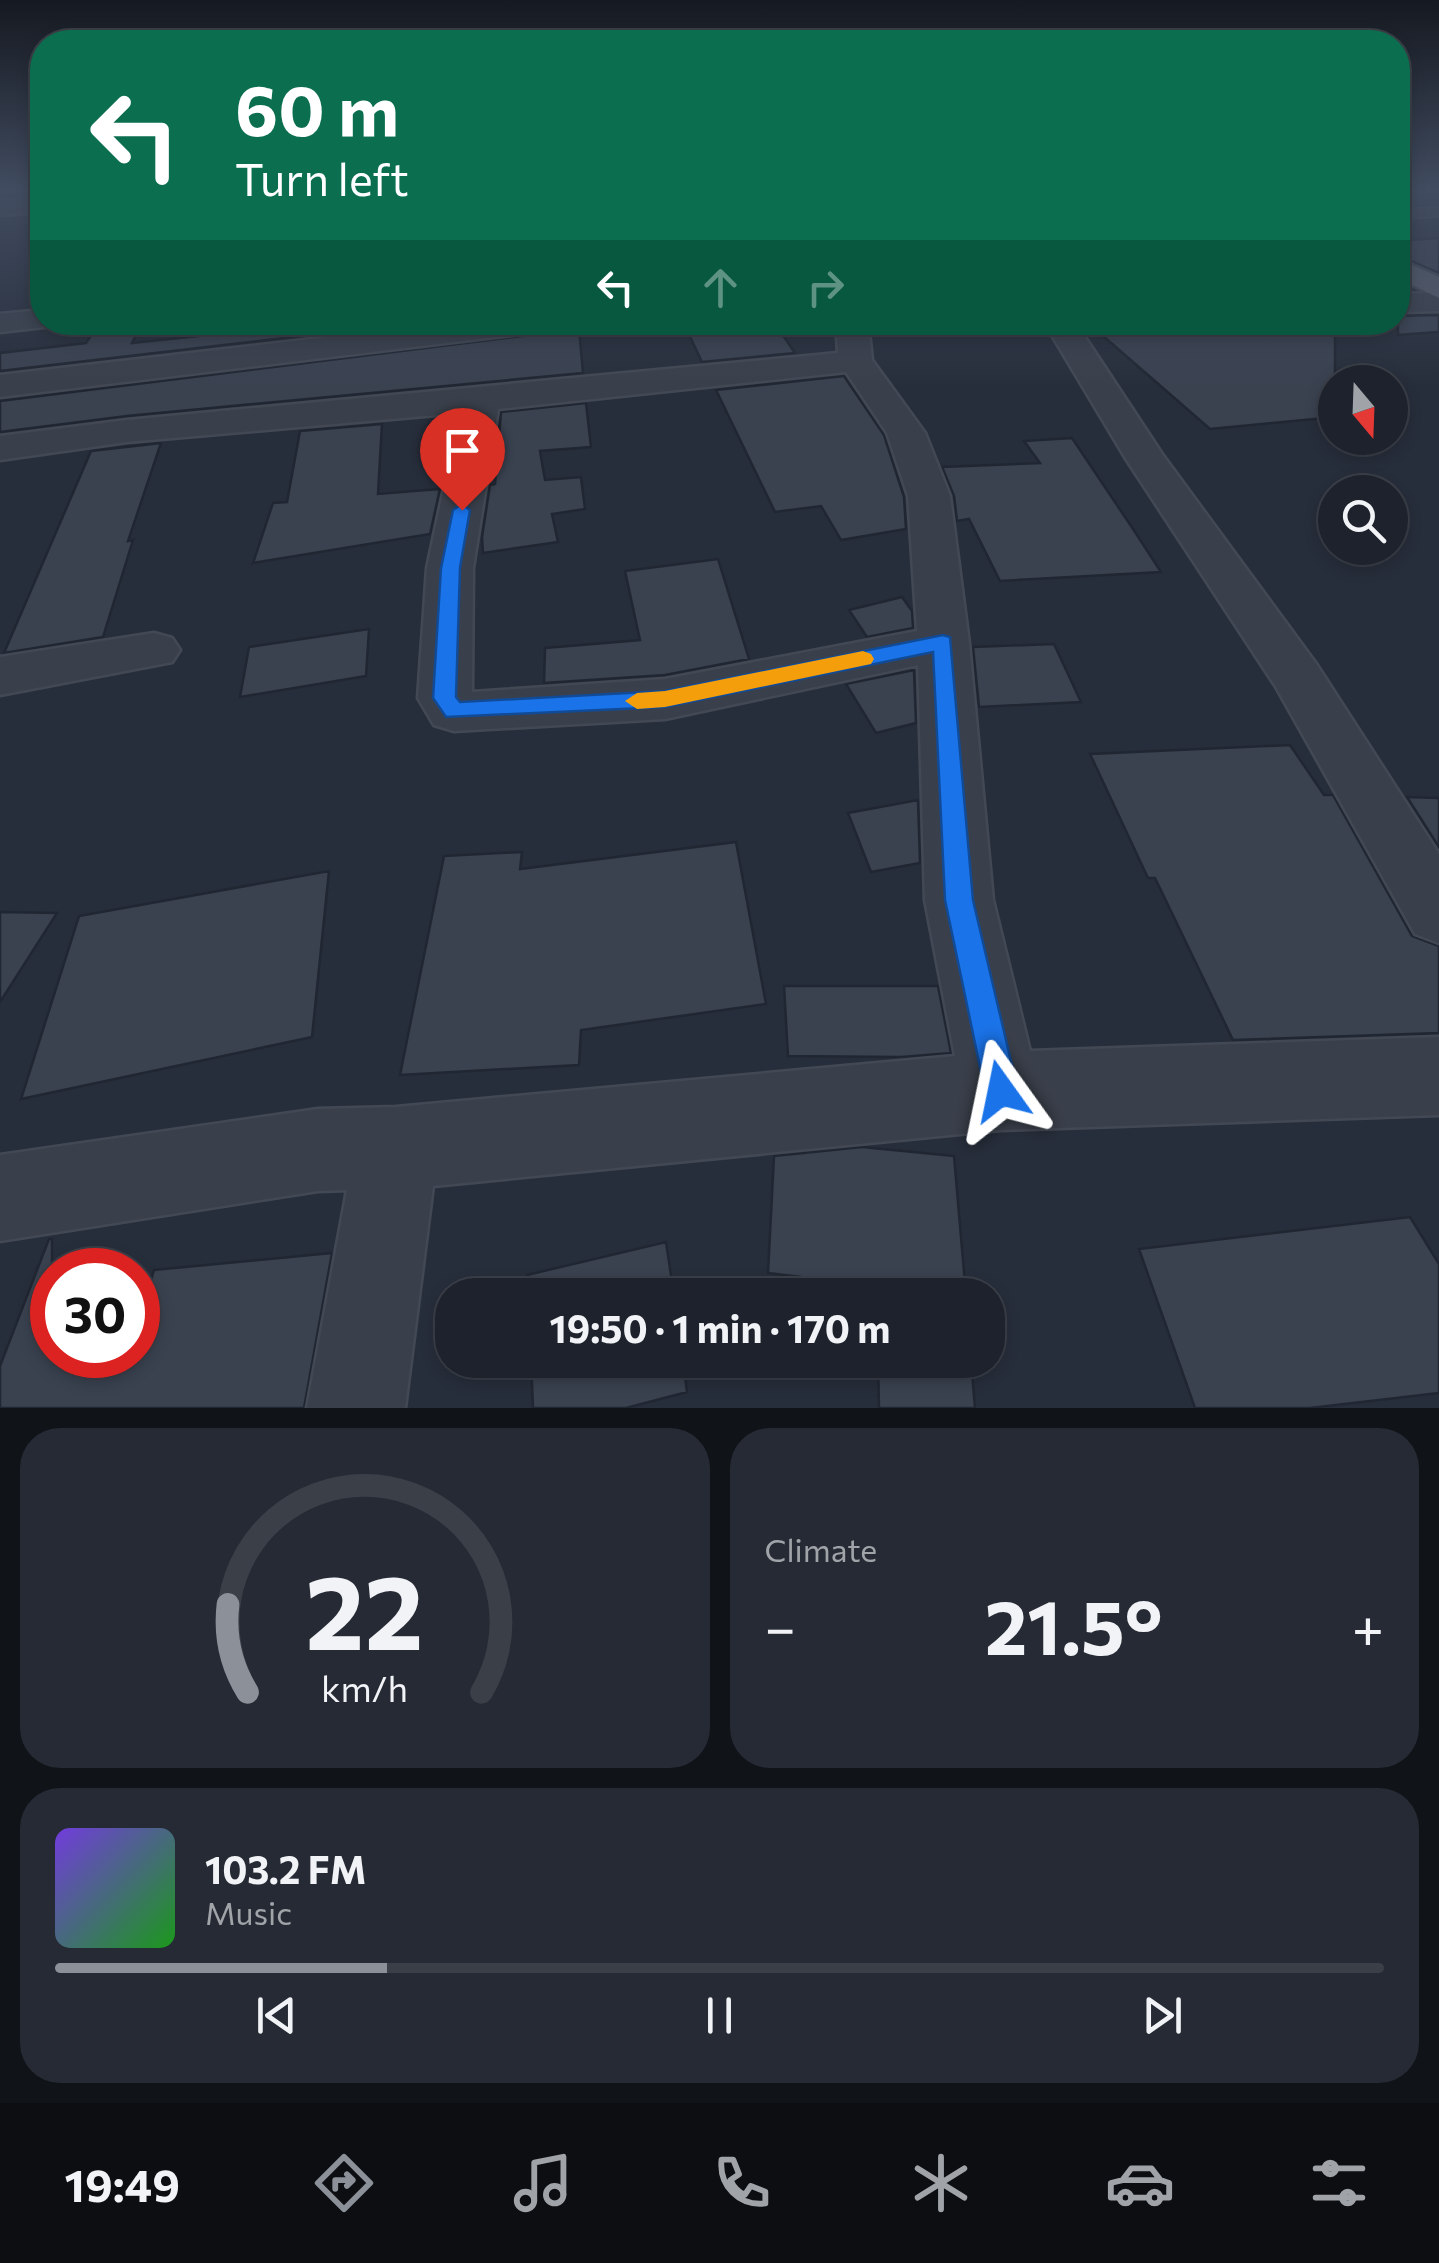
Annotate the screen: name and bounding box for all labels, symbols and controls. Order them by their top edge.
text: 60 m [235,65,399,150]
icon: left [70,70,200,200]
text: Turn left [235,150,409,205]
icon: left [588,260,643,315]
icon: ahead [693,260,748,315]
icon: right [798,260,853,315]
north arrow [1318,365,1408,455]
map controls [1318,365,1408,565]
pin [420,408,505,511]
icon: arrive [435,423,490,478]
button: search [1318,475,1408,565]
position arrow [949,1039,1053,1143]
speed limit sign: 30 [30,1248,160,1378]
text: 19:50 · 1 min · 170 m [550,1304,890,1351]
text: Climate [765,1529,877,1569]
text: 22 [306,1544,424,1671]
text: 21.5° [985,1579,1163,1670]
text: − [765,1592,796,1659]
text: + [1352,1592,1384,1659]
text: km/h [321,1666,408,1709]
text: 103.2 FM [205,1845,366,1892]
text: Music [205,1892,292,1932]
icon: previous [249,1988,304,2043]
icon: pause [692,1988,747,2043]
icon: next [1135,1988,1190,2043]
icon: directions [309,2148,379,2218]
icon: music [508,2148,578,2218]
icon: phone [707,2148,777,2218]
icon: climate [906,2148,976,2218]
icon: car [1105,2148,1175,2218]
icon: filters [1304,2148,1374,2218]
text: 19:49 [65,2156,180,2211]

